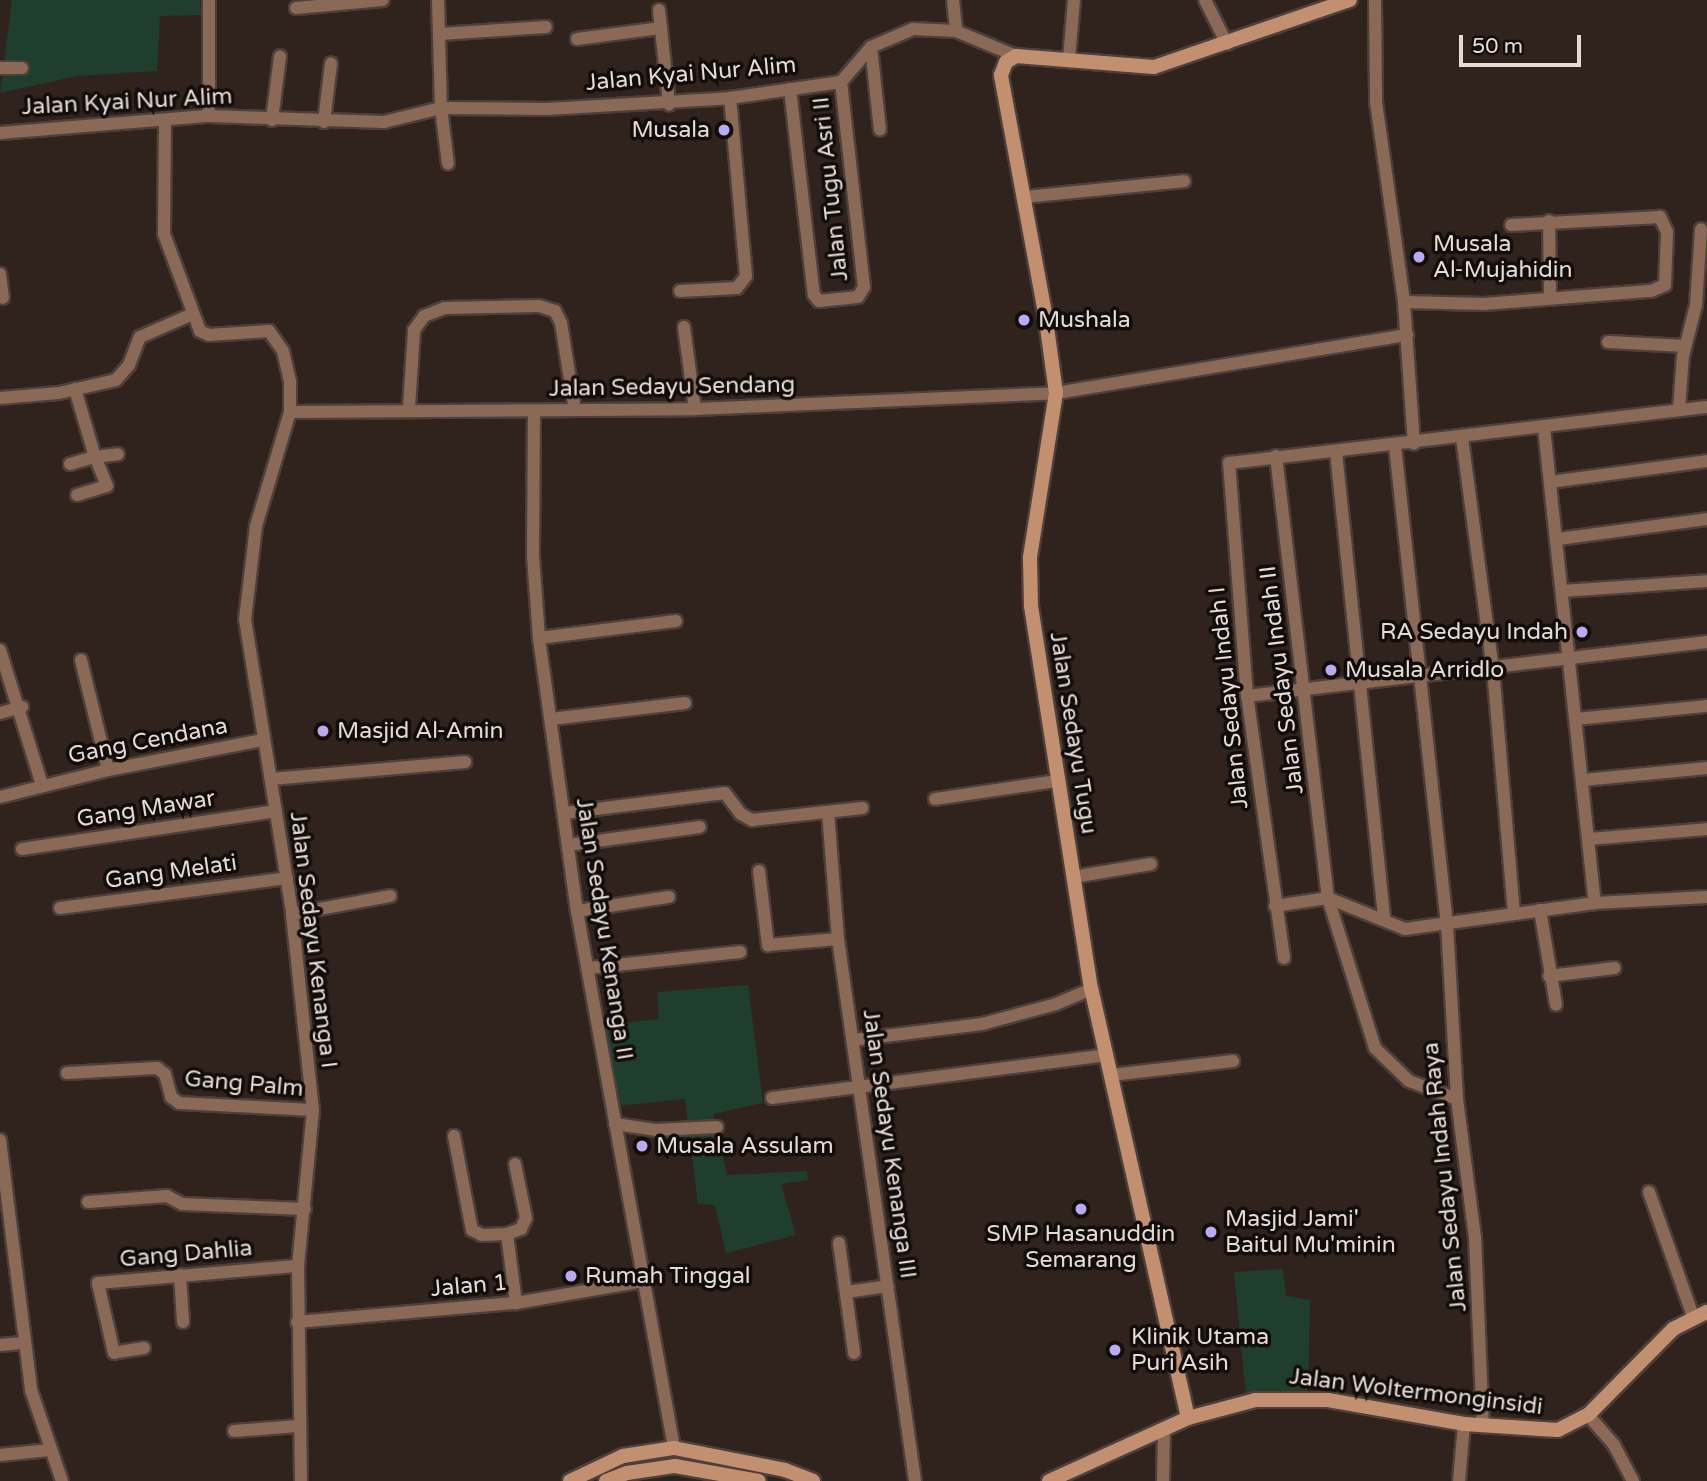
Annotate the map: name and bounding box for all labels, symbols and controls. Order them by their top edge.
scale bar [1462,21,1584,65]
text: 50 m [1472,34,1523,59]
street label: Jalan Kyai Nur Alim [585,51,797,97]
street label: Jalan Kyai Nur Alim [21,83,233,121]
street label: Jalan Tugu Asri II [808,95,854,283]
place label: Musala [631,116,710,144]
marker: Musala [716,122,732,138]
place label: Musala Al-Mujahidin [1433,230,1572,284]
marker: Musala Al-Mujahidin [1411,249,1427,265]
place label: Mushala [1038,306,1131,334]
marker: Mushala [1016,312,1032,328]
street label: Jalan Sedayu Sendang [549,371,795,403]
street label: Jalan Sedayu Indah II [1254,564,1310,796]
street label: Jalan Sedayu Indah I [1204,585,1254,811]
place label: RA Sedayu Indah [1380,618,1568,646]
marker: RA Sedayu Indah [1574,624,1590,640]
street label: Jalan Sedayu Tugu [1043,630,1103,836]
place label: Musala Arridlo [1345,656,1504,684]
marker: Musala Arridlo [1323,662,1339,678]
street label: Gang Cendana [66,712,230,770]
place label: Masjid Al-Amin [337,717,504,745]
marker: Masjid Al-Amin [315,723,331,739]
street label: Gang Mawar [75,784,217,834]
street label: Jalan Sedayu Kenanga II [570,796,638,1062]
street label: Jalan Sedayu Kenanga I [284,810,342,1070]
street label: Gang Melati [103,849,239,895]
street label: Jalan Sedayu Kenanga III [856,1008,922,1280]
street label: Jalan Sedayu Indah Raya [1417,1041,1473,1313]
street label: Gang Palm [183,1065,305,1103]
place label: Musala Assulam [656,1132,834,1160]
marker: Musala Assulam [634,1138,650,1154]
marker: SMP Hasanuddin Semarang [1073,1201,1089,1217]
place label: Masjid Jami' Baitul Mu'minin [1225,1205,1396,1259]
place label: SMP Hasanuddin Semarang [987,1220,1175,1274]
marker: Masjid Jami' Baitul Mu'minin [1203,1224,1219,1240]
street label: Gang Dahlia [118,1234,254,1274]
place label: Rumah Tinggal [585,1262,751,1290]
marker: Rumah Tinggal [563,1268,579,1284]
street label: Jalan 1 [430,1269,508,1303]
place label: Klinik Utama Puri Asih [1131,1323,1269,1377]
marker: Klinik Utama Puri Asih [1105,1340,1125,1360]
street label: Jalan Woltermonginsidi [1288,1363,1544,1421]

